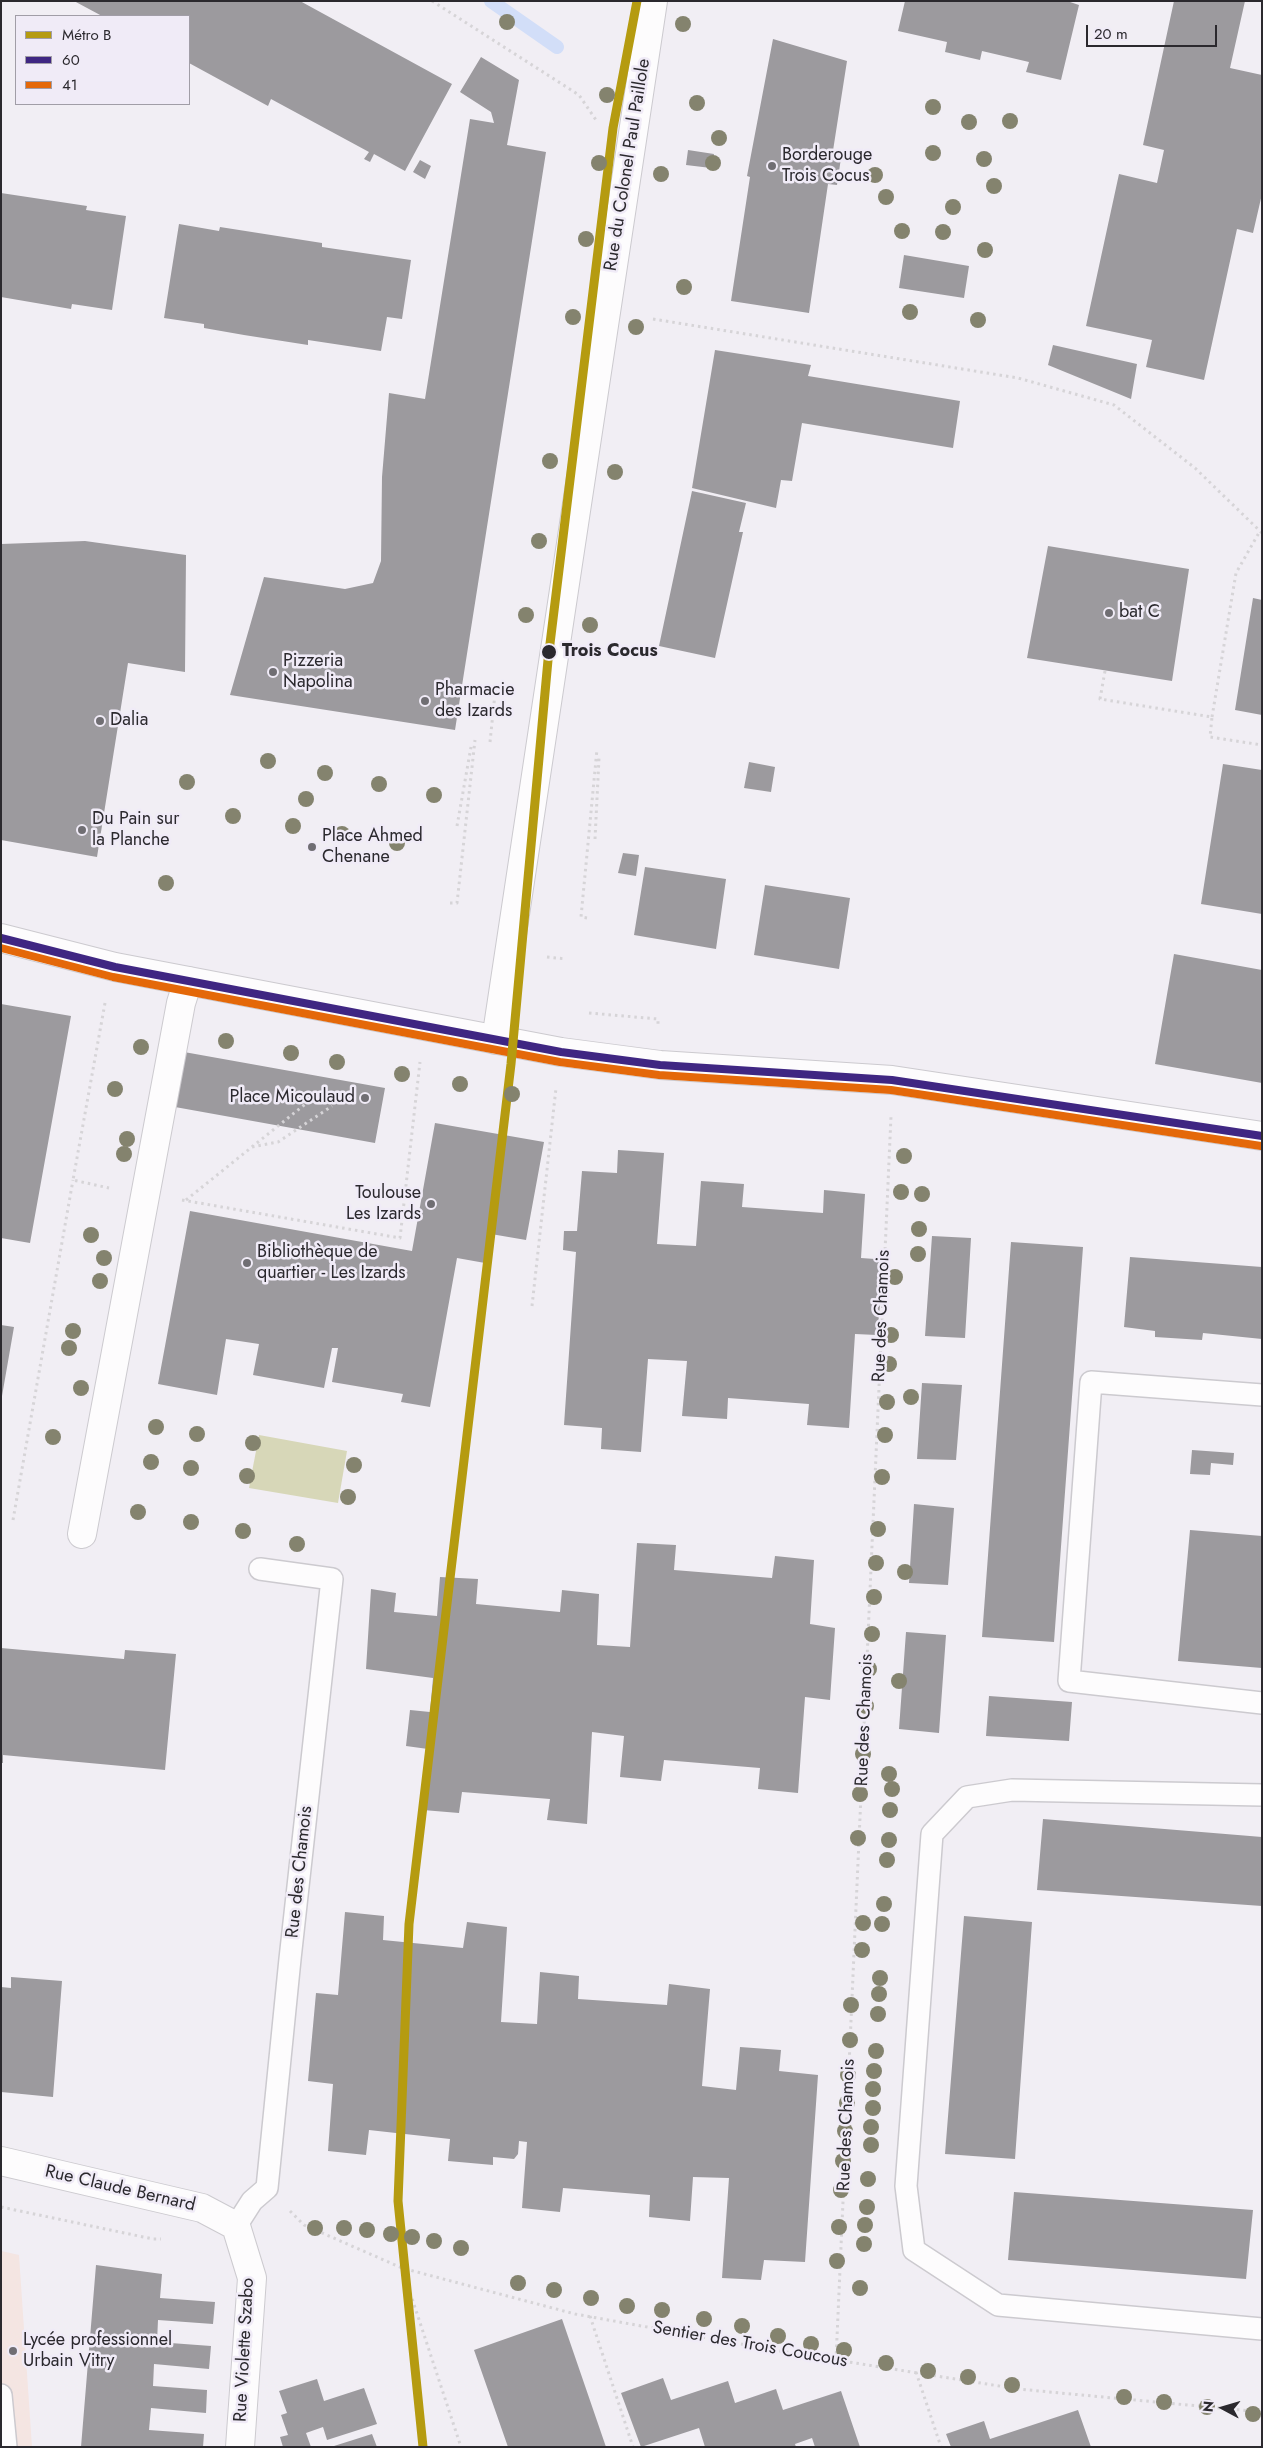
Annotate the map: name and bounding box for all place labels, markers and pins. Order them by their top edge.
place label: Borderouge Trois Cocus [782,145,872,188]
marker: Borderouge Trois Cocus [766,160,778,172]
place label: bat C [1119,602,1160,624]
marker: bat C [1103,607,1115,619]
place label: Trois Cocus [562,641,658,663]
marker: Trois Cocus [540,643,558,661]
place label: Pizzeria Napolina [283,651,353,694]
marker: Pizzeria Napolina [267,666,279,678]
place label: Pharmacie des Izards [435,680,514,722]
marker: Pharmacie des Izards [419,695,431,707]
place label: Dalia [110,710,148,732]
marker: Dalia [94,715,106,727]
place label: Du Pain sur la Planche [92,809,179,852]
marker: Du Pain sur la Planche [76,824,88,836]
place label: Place Ahmed Chenane [322,826,423,869]
marker: Place Ahmed Chenane [306,841,318,853]
place label: Place Micoulaud [229,1087,355,1109]
marker: Place Micoulaud [359,1092,371,1104]
place label: Toulouse Les Izards [346,1183,421,1226]
marker: Toulouse Les Izards [425,1198,437,1210]
place label: Bibliothèque de quartier - Les Izards [257,1242,406,1284]
marker: Bibliothèque de quartier - Les Izards [241,1257,253,1269]
place label: Lycée professionnel Urbain Vitry [23,2330,172,2372]
marker: Lycée professionnel Urbain Vitry [7,2345,19,2357]

